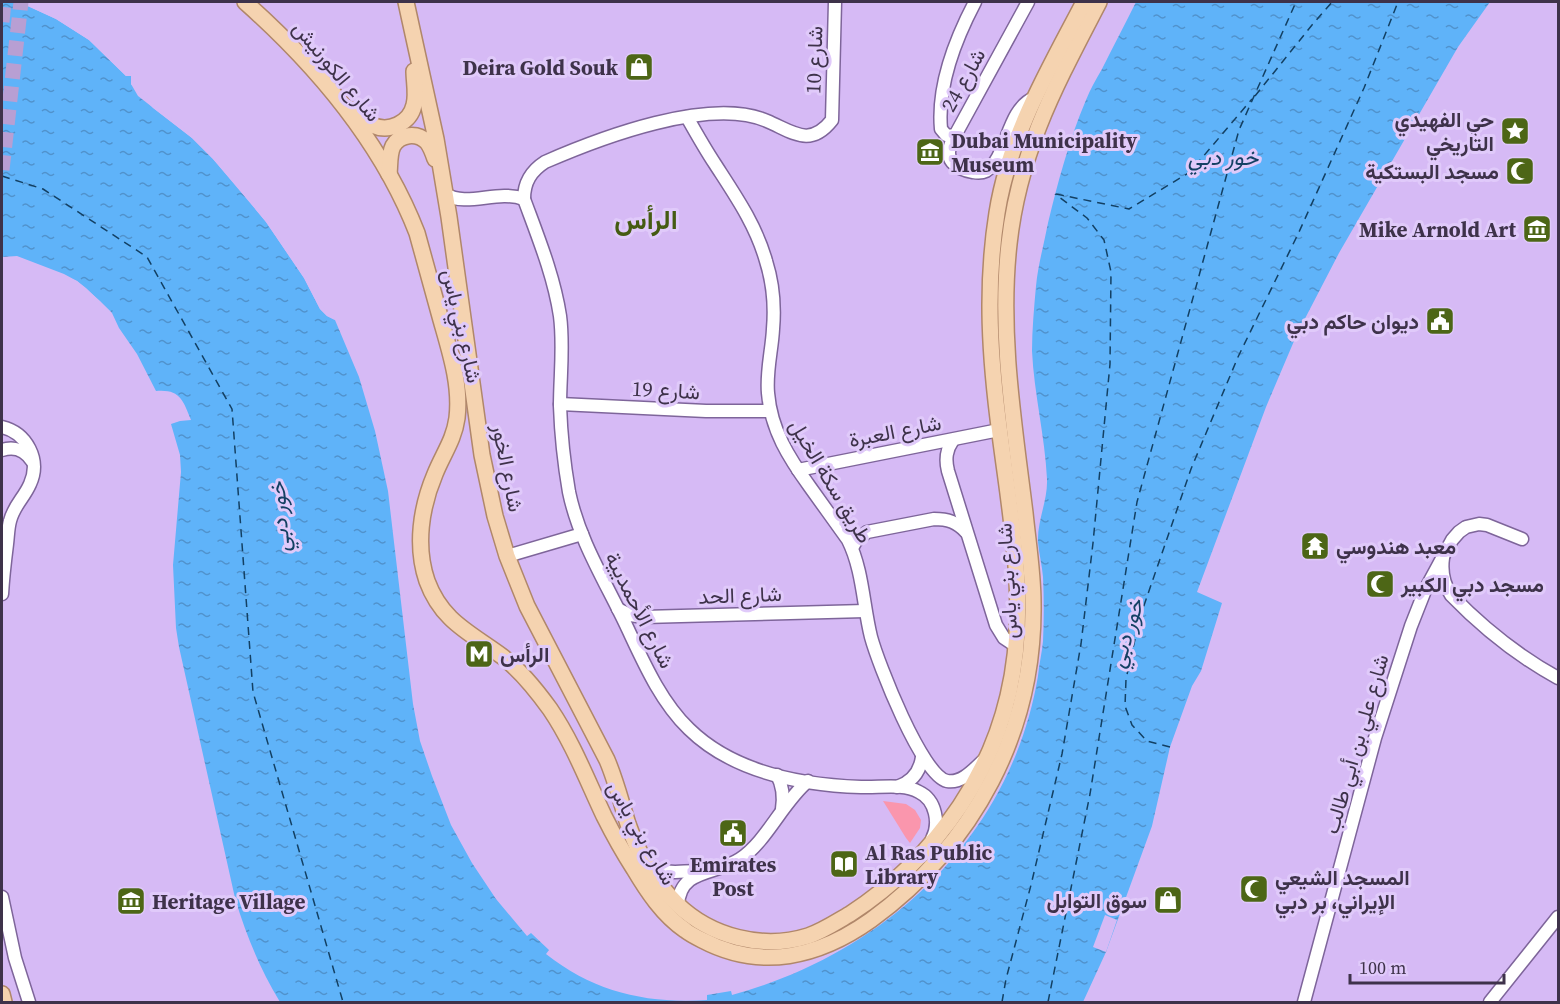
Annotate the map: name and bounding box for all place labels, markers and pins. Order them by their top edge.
shop icon: Deira Gold Souk [623,51,655,83]
place label: Deira Gold Souk [463,53,618,82]
place label: حي الفهيدي التاريخي [1395,105,1494,161]
place icon: حي الفهيدي التاريخي [1499,115,1531,147]
place label: Dubai Municipality Museum [951,126,1138,179]
museum icon: Dubai Municipality Museum [914,136,946,168]
mosque icon: مسجد البستكية [1504,155,1536,187]
place label: مسجد البستكية [1365,157,1499,186]
museum icon: Mike Arnold Art [1521,213,1553,245]
place label: Mike Arnold Art [1359,215,1516,244]
public building icon: ديوان حاكم دبي [1424,305,1456,337]
place label: ديوان حاكم دبي [1286,307,1419,339]
temple icon: معبد هندوسي [1299,530,1331,562]
place label: معبد هندوسي [1336,532,1456,564]
mosque icon: مسجد دبي الكبير [1364,568,1396,600]
place label: مسجد دبي الكبير [1400,570,1544,602]
metro station icon: الرأس [463,638,495,670]
place label: الرأس [500,640,549,669]
public building icon: Emirates Post [717,817,749,849]
place label: Al Ras Public Library [865,838,993,891]
library icon: Al Ras Public Library [828,848,860,880]
place label: Emirates Post [690,850,777,903]
place label: المسجد الشيعي الإيراني، بر دبي [1275,863,1410,919]
mosque icon: المسجد الشيعي الإيراني، بر دبي [1238,873,1270,905]
shop icon: سوق التوابل [1152,884,1184,916]
museum icon: Heritage Village [115,885,147,917]
place label: سوق التوابل [1046,886,1147,915]
place label: Heritage Village [152,887,306,916]

